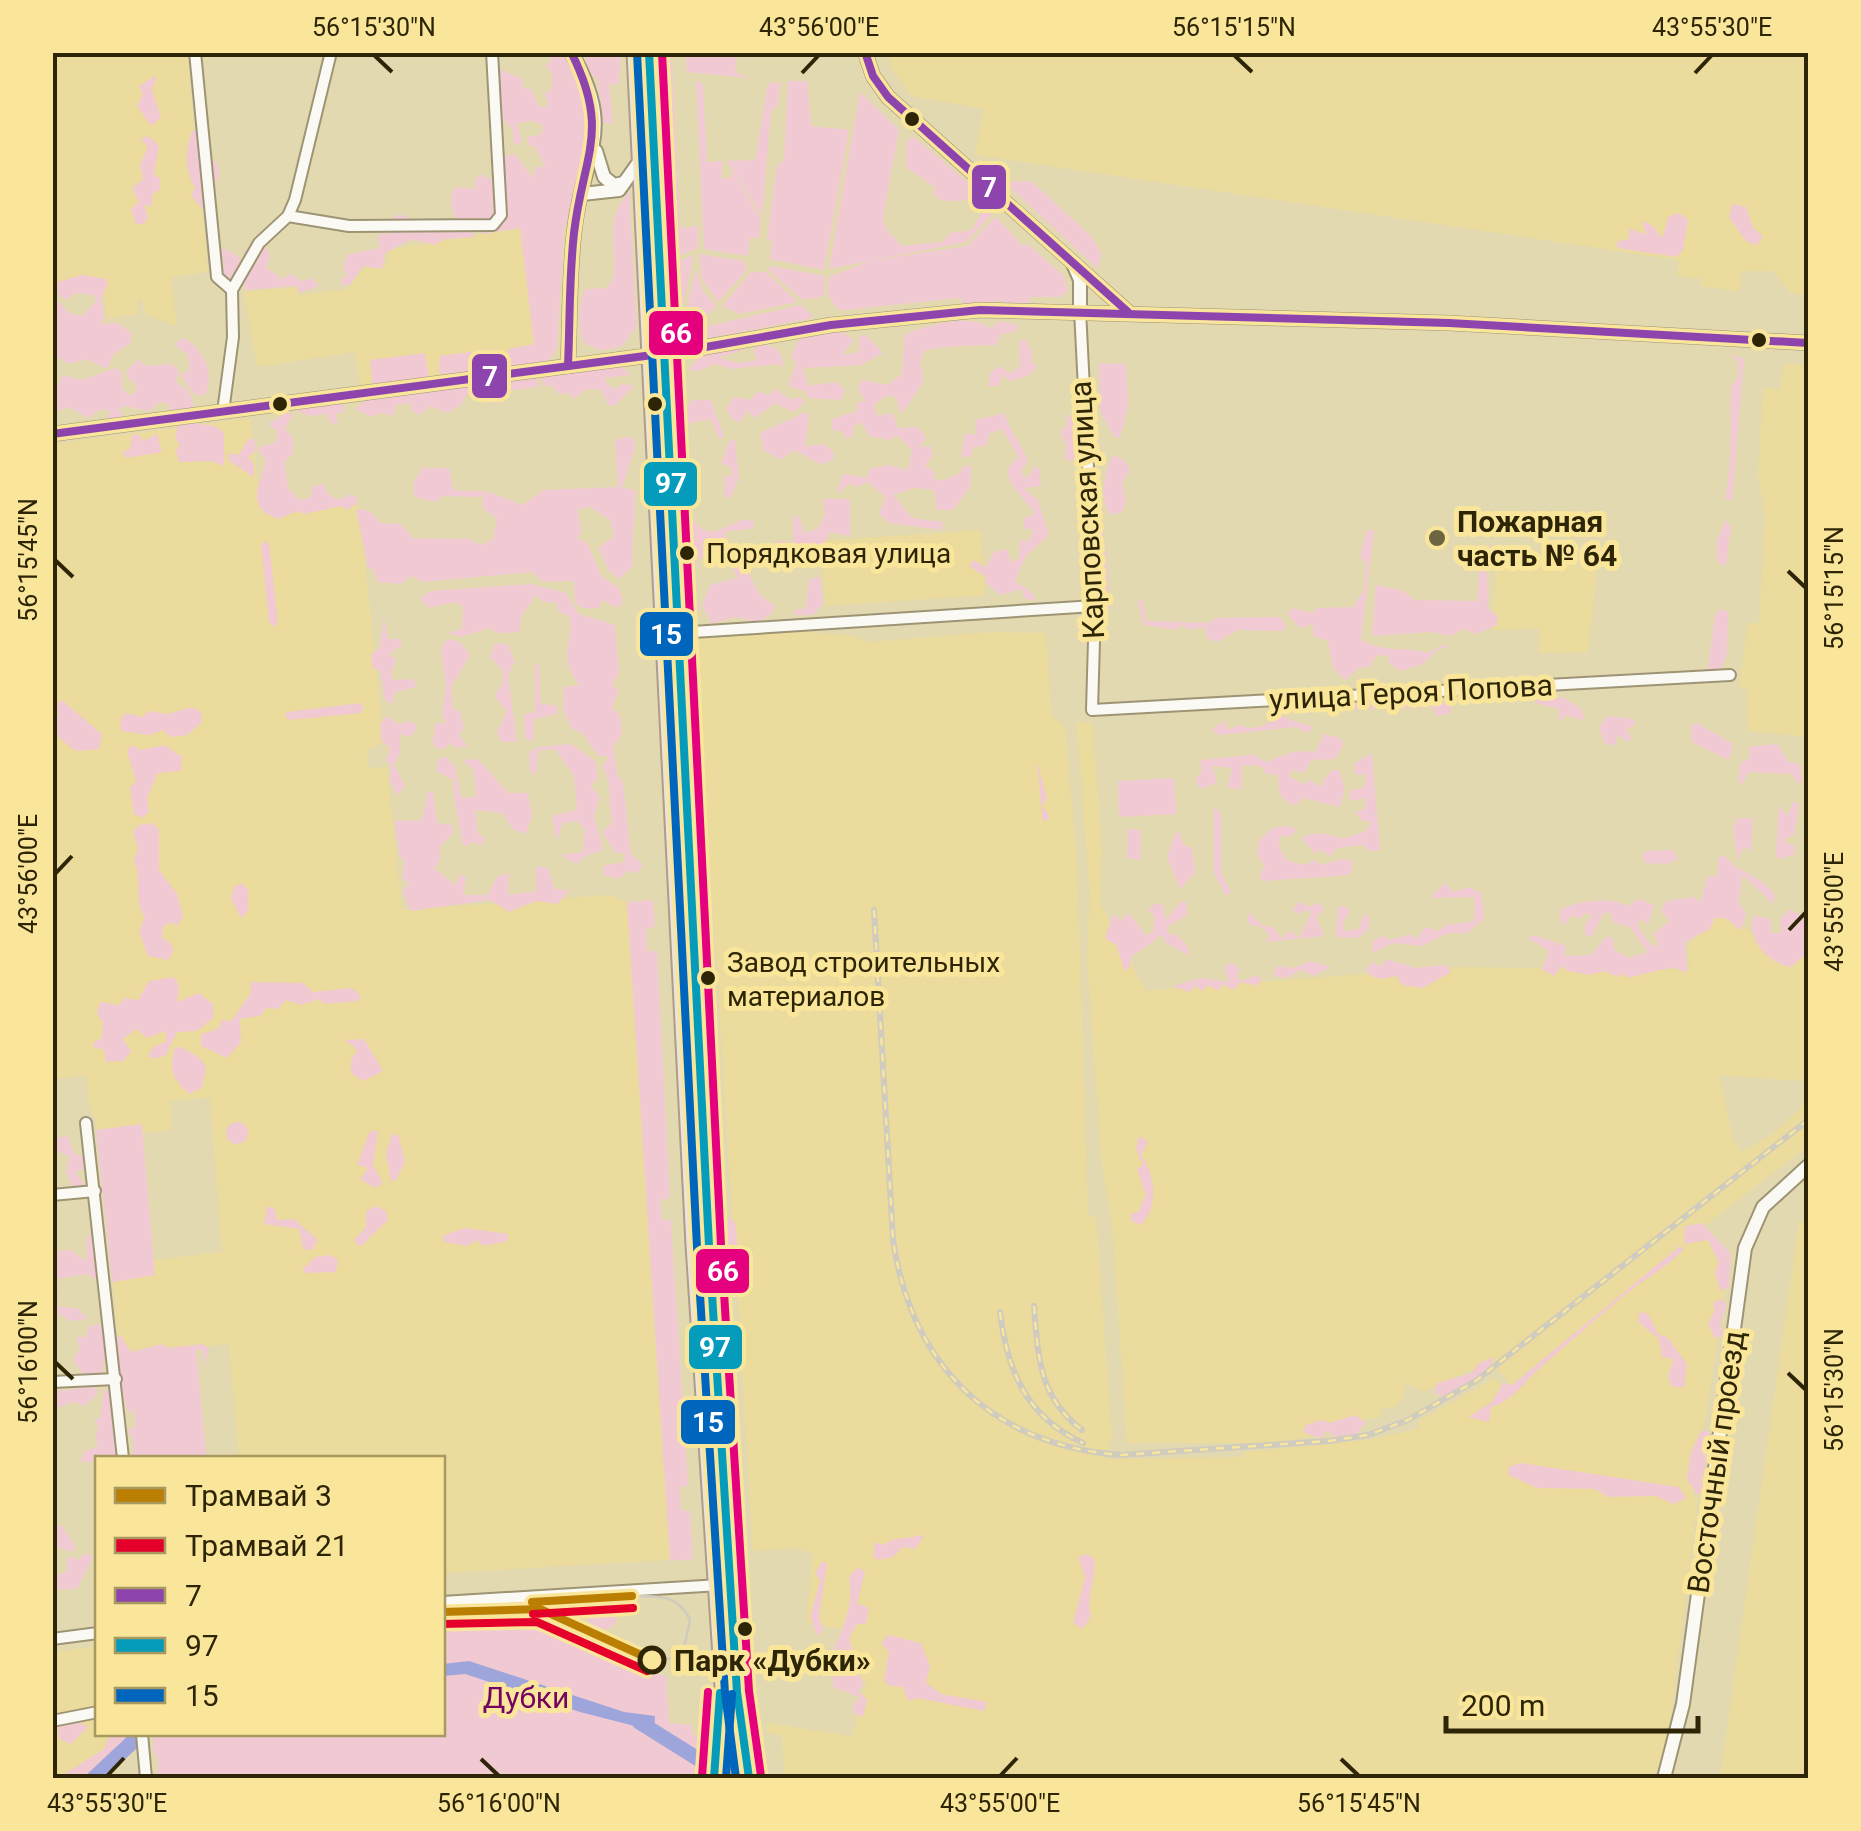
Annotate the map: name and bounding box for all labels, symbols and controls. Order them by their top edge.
text: 56°15'30"N [312,13,436,42]
text: 43°56'00"E [759,13,879,42]
text: 56°15'15"N [1172,13,1296,42]
text: 43°55'30"E [1652,13,1772,42]
unlabelled marker [902,109,922,129]
line badge: 7 [970,163,1008,211]
text: 7 [981,171,997,204]
line badge: 66 [647,309,705,357]
text: 66 [660,317,692,350]
unlabelled marker [1749,330,1769,350]
line badge: 7 [470,352,509,400]
text: 7 [482,360,498,393]
street label: Карповская улица [1063,380,1111,640]
unlabelled marker [270,394,290,414]
unlabelled marker [645,394,665,414]
line badge: 97 [642,460,699,508]
text: 97 [655,467,687,500]
text: 56°15'45"N [14,498,43,622]
place label: Пожарная часть № 64 [1457,504,1617,573]
text: 56°15'15"N [1820,526,1849,650]
marker: Пожарная часть № 64 [1426,527,1448,549]
place label: Порядковая улица [706,537,951,570]
marker: Порядковая улица [677,543,697,563]
line badge: 15 [638,610,695,658]
text: 15 [650,618,682,651]
street label: улица Героя Попова [1268,667,1554,717]
text: 43°56'00"E [14,814,43,934]
text: 43°55'00"E [1820,852,1849,972]
place label: Завод строительных материалов [727,946,1000,1013]
marker: Завод строительных материалов [698,968,718,988]
line badge: 66 [694,1247,751,1295]
text: 66 [707,1255,739,1288]
text: 56°16'00"N [14,1300,43,1424]
line badge: 97 [687,1323,744,1371]
text: 56°15'30"N [1820,1328,1849,1452]
street label: Восточный проезд [1680,1329,1752,1595]
text: 97 [699,1331,731,1364]
line badge: 15 [679,1398,737,1446]
text: 15 [692,1406,724,1439]
legend [95,1456,445,1736]
text: Трамвай 3 [185,1478,332,1513]
text: Трамвай 21 [185,1528,349,1563]
text: 7 [185,1578,202,1613]
unlabelled marker [735,1619,755,1639]
text: 97 [185,1628,219,1663]
place label: Парк «Дубки» [674,1643,871,1678]
marker: Парк «Дубки» [639,1647,665,1673]
scale bar [1446,1671,1698,1733]
text: 15 [185,1678,219,1713]
park label: Дубки [483,1680,569,1715]
text: 200 m [1461,1688,1545,1723]
text: 43°55'30"E [47,1789,167,1818]
text: 56°16'00"N [437,1789,561,1818]
text: 43°55'00"E [940,1789,1060,1818]
text: 56°15'45"N [1297,1789,1421,1818]

